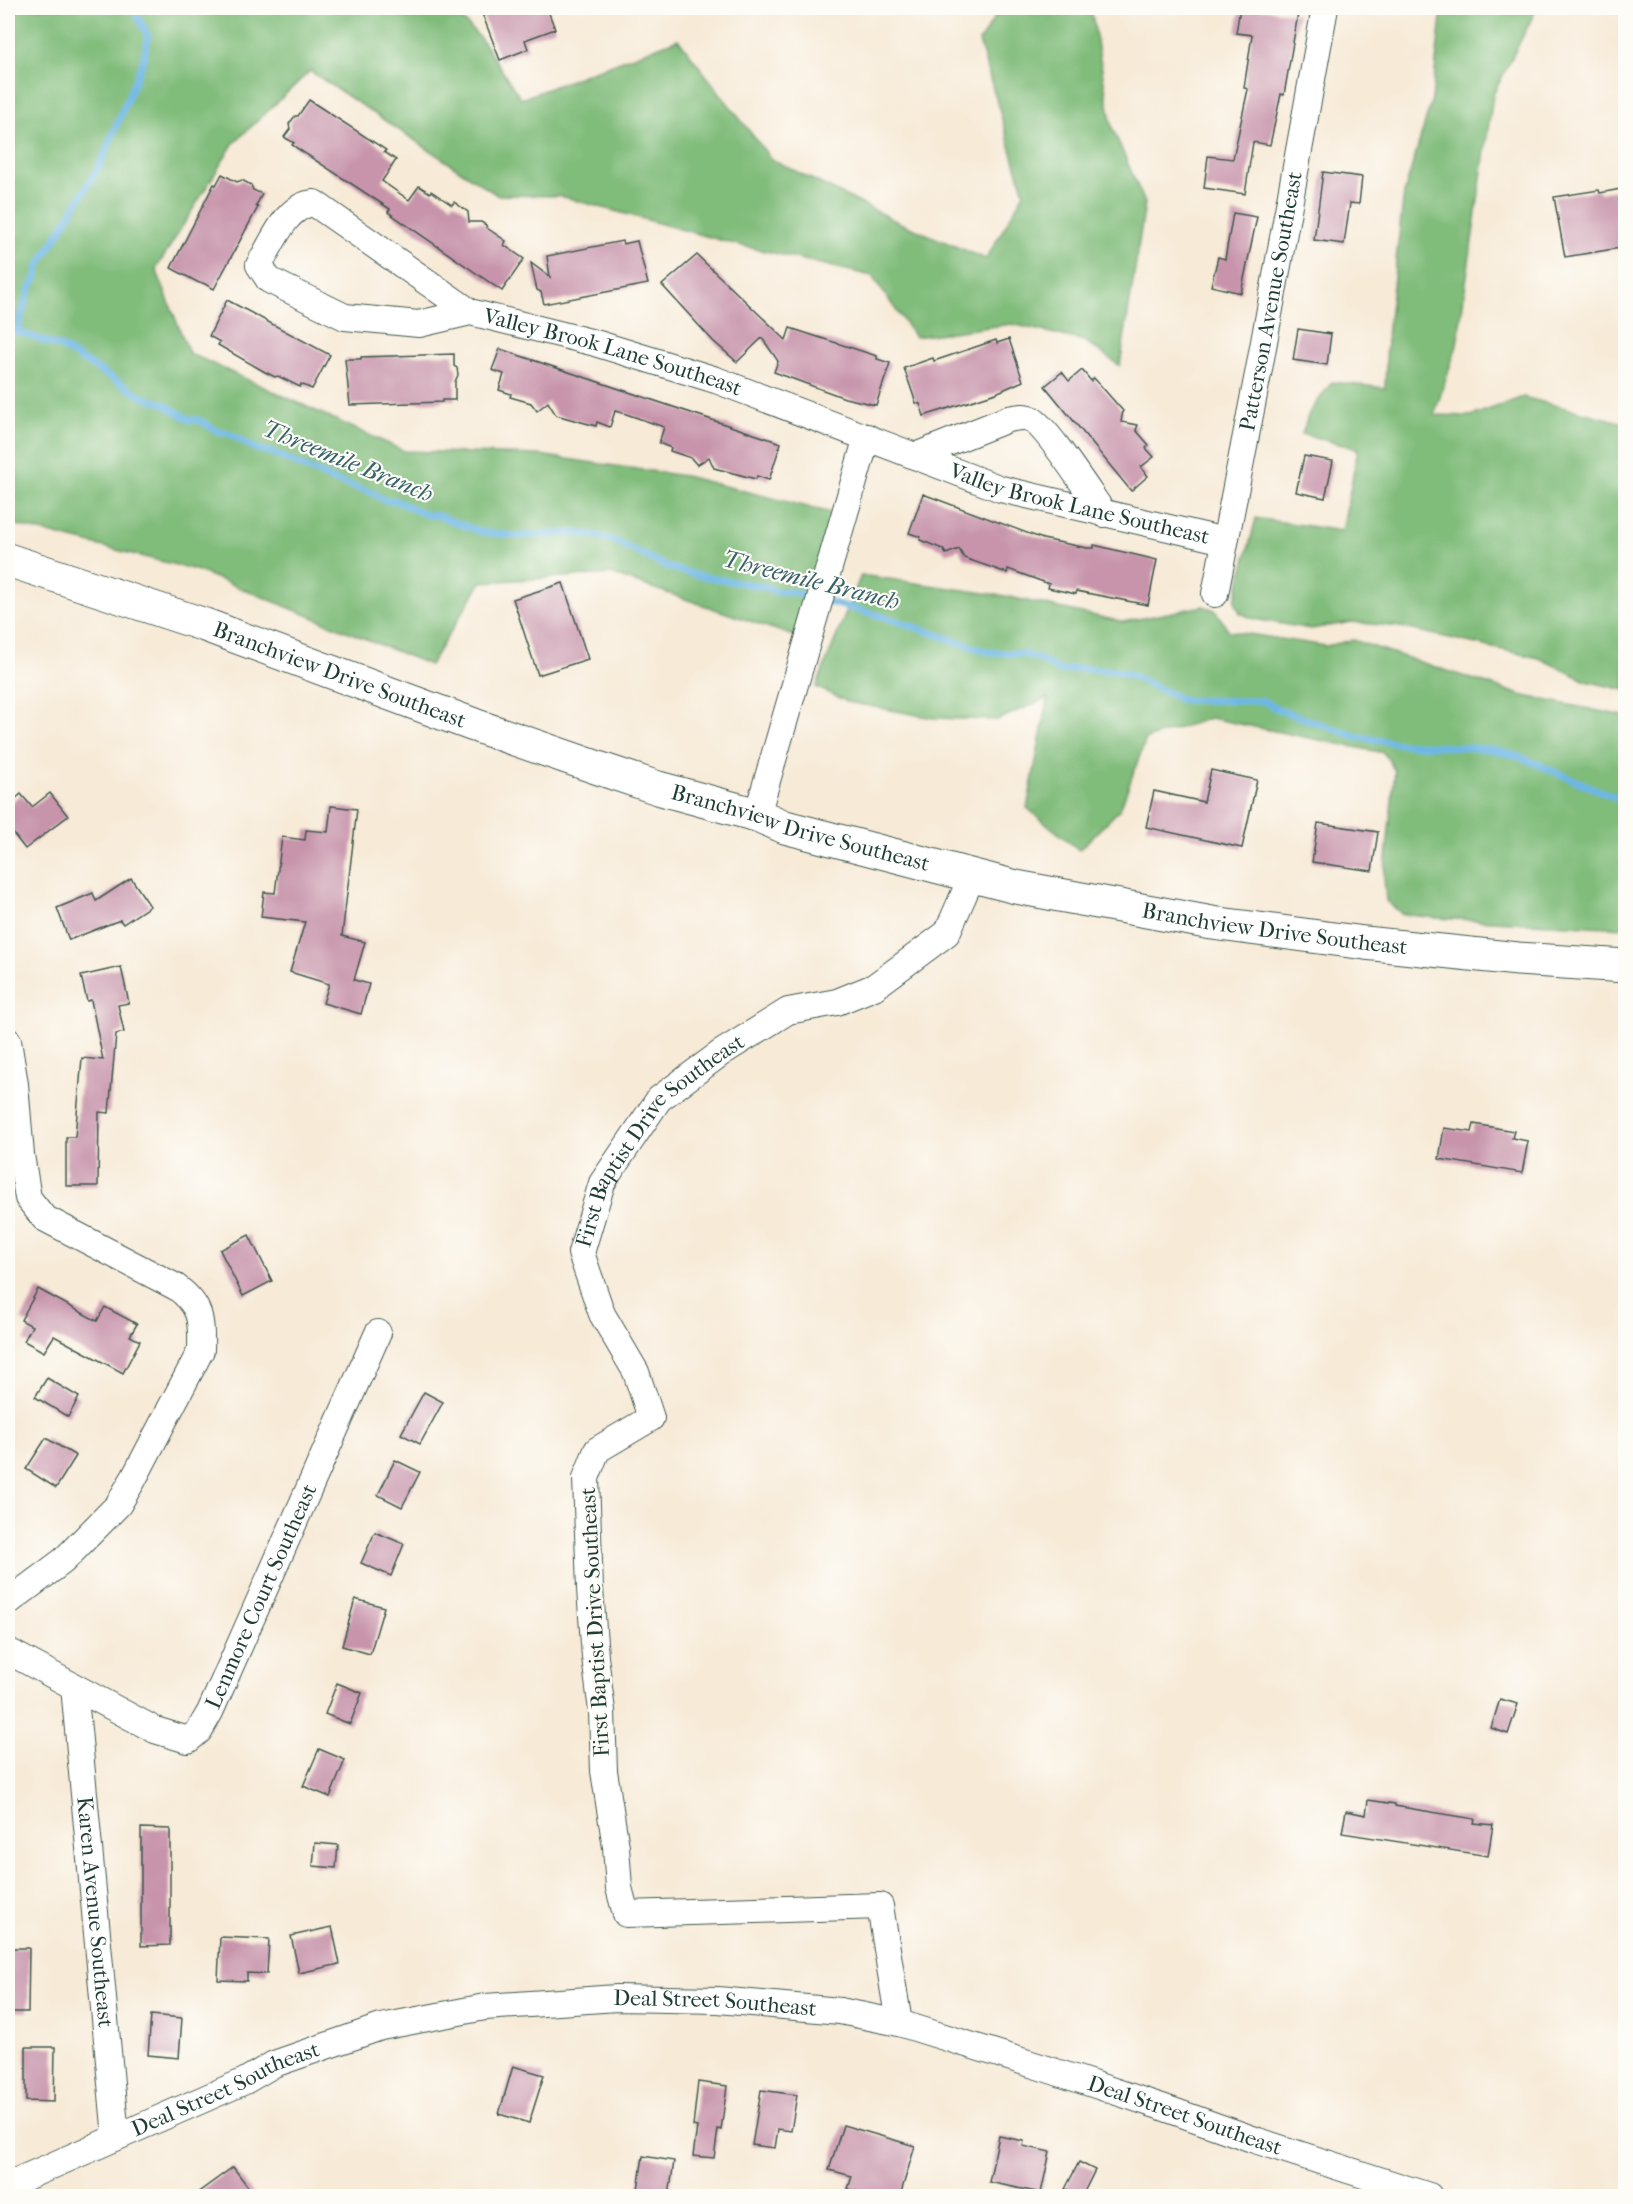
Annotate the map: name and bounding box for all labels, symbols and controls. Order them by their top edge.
street label: Patterson Avenue Southeast [1234,169,1308,433]
street label: Valley Brook Lane Southeast [480,303,746,402]
water label: Threemile Branch [259,414,437,508]
street label: Valley Brook Lane Southeast [945,457,1212,550]
water label: Threemile Branch [720,545,902,615]
street label: Branchview Drive Southeast [210,616,470,734]
street label: Branchview Drive Southeast [668,779,932,877]
street label: Branchview Drive Southeast [1140,897,1409,960]
street label: First Baptist Drive Southeast [570,1029,749,1250]
street label: Lenmore Court Southeast [200,1480,322,1713]
street label: First Baptist Drive Southeast [575,1486,615,1758]
street label: Karen Avenue Southeast [71,1795,119,2029]
street label: Deal Street Southeast [613,1985,818,2022]
street label: Deal Street Southeast [128,2036,323,2142]
street label: Deal Street Southeast [1084,2070,1285,2161]

